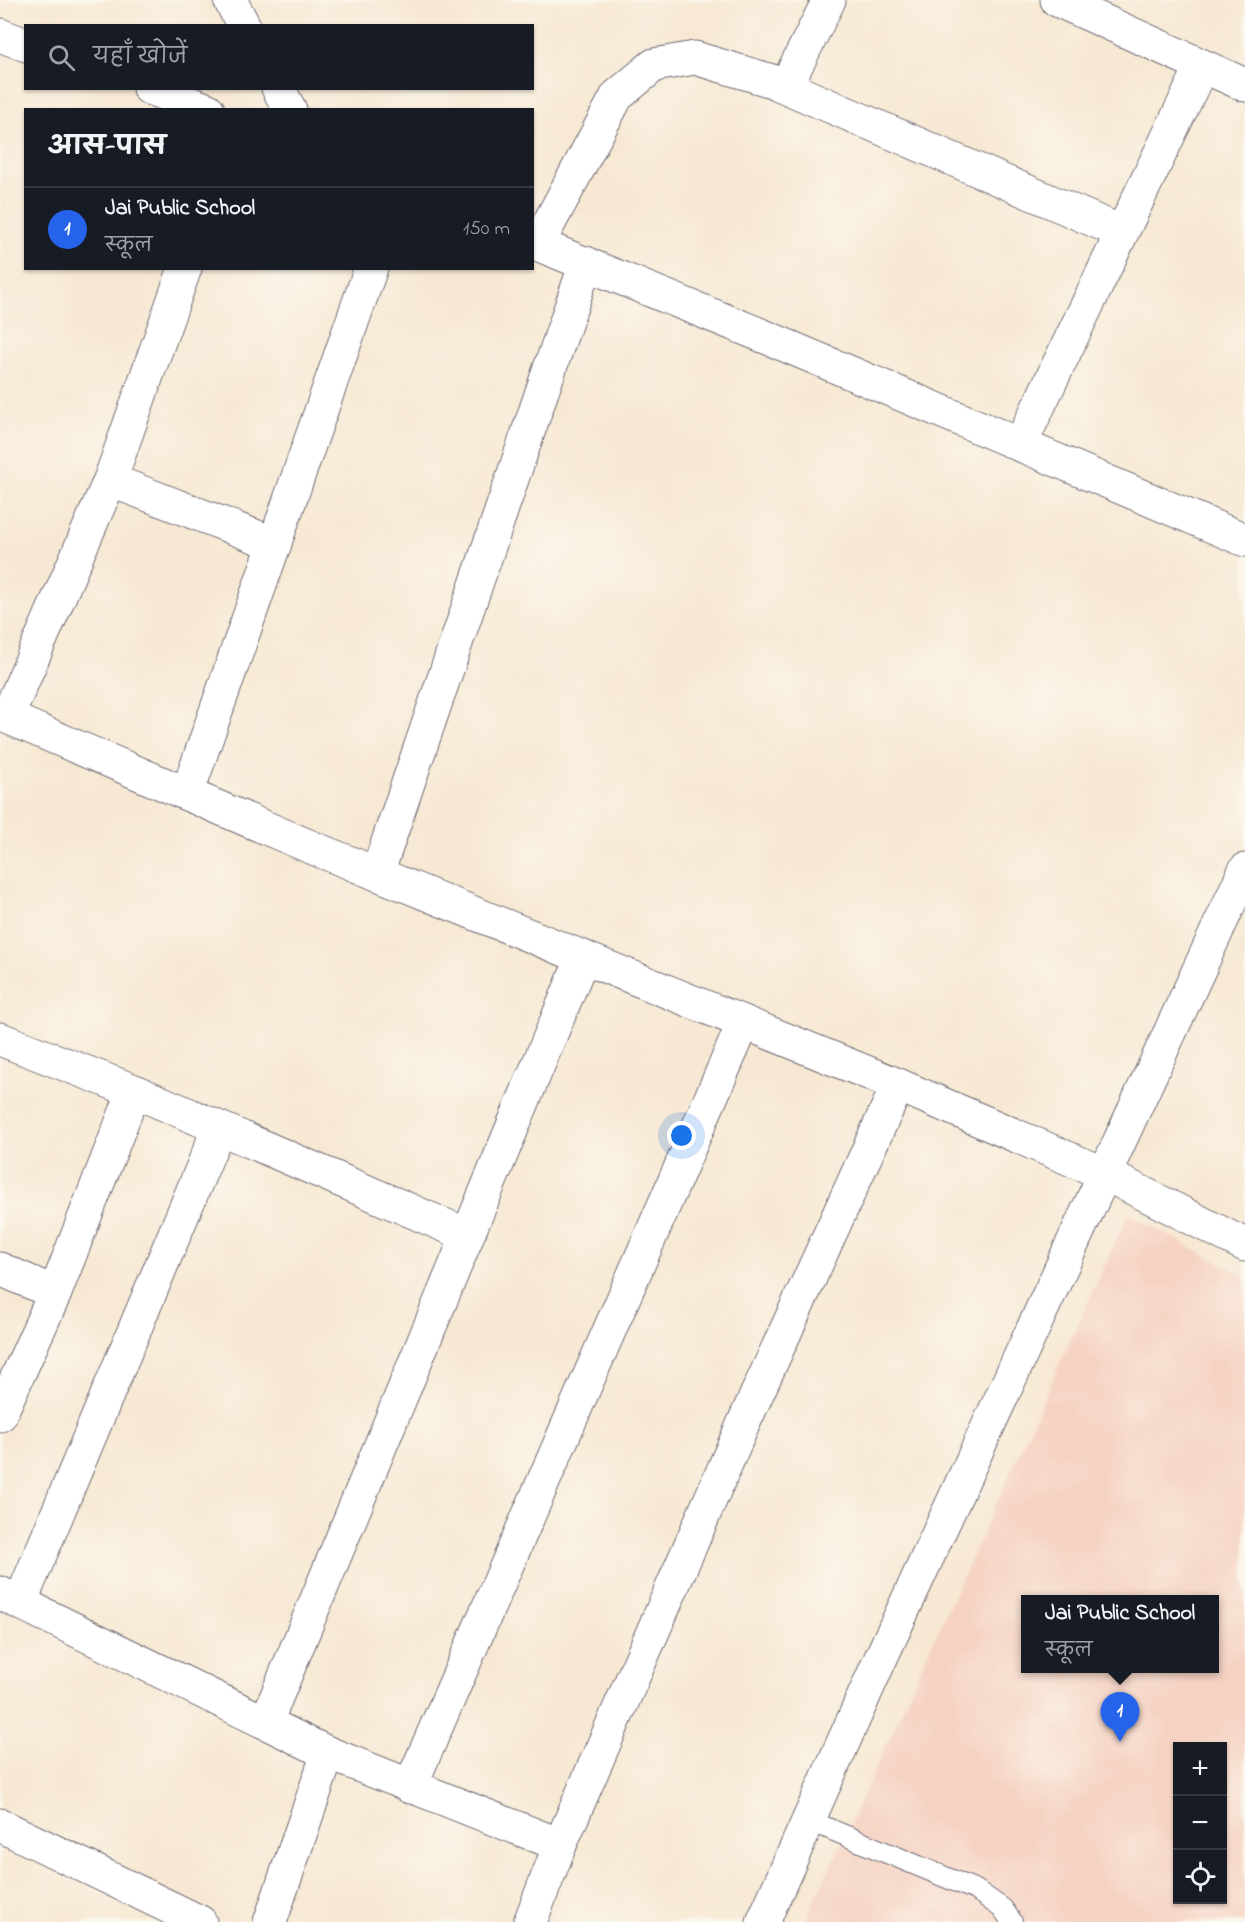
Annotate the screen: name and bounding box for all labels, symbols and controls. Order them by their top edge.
search box [24,24,534,90]
icon: search [45,41,78,74]
text: यहाँ खोजें [93,42,187,74]
text: आस-पास [48,129,166,167]
text: Jai Public School [105,193,255,225]
text: 1 [64,215,71,244]
text: 150 m [463,215,510,244]
text: स्कूल [105,232,153,261]
your location [667,1121,696,1150]
popup [1021,1595,1219,1673]
text: Jai Public School [1045,1598,1195,1630]
text: स्कूल [1045,1637,1092,1666]
pin: 1 [1100,1692,1140,1742]
map controls [1173,1742,1227,1904]
button: + [1173,1742,1227,1796]
button: − [1173,1796,1227,1850]
button: locate [1173,1850,1227,1904]

